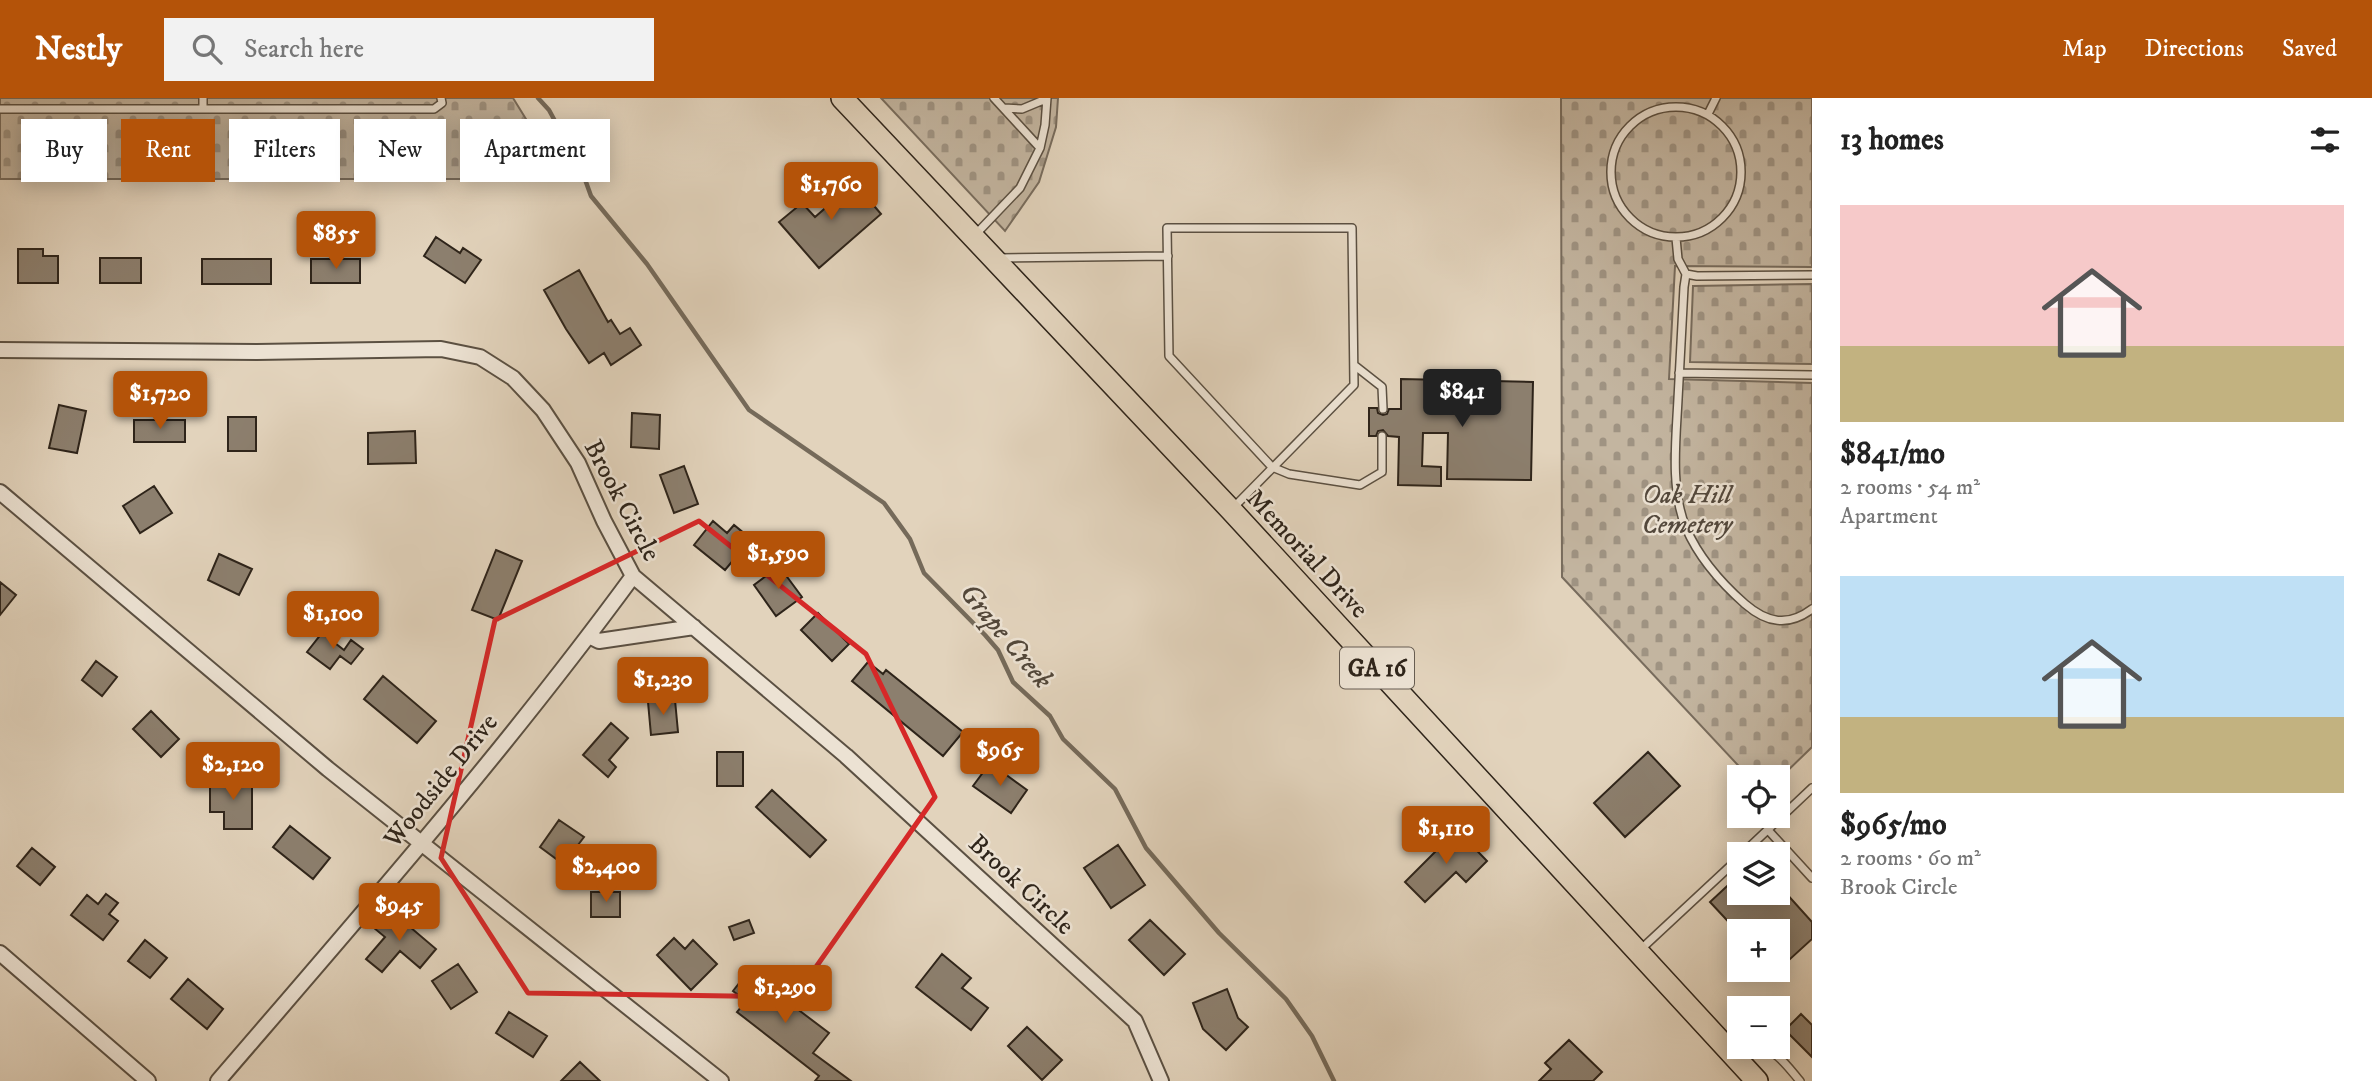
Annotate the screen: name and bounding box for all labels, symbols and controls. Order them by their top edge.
search box [164,18,654,81]
text: Nestly [35,29,122,70]
icon: search [188,30,226,68]
text: Search here [244,33,364,66]
text: Map [2062,34,2107,64]
text: Directions [2145,34,2244,64]
text: Saved [2282,34,2337,64]
chip: Buy [21,119,107,182]
chip: Rent [121,119,215,182]
chip: Filters [229,119,340,182]
chip: New [354,119,446,182]
chip: Apartment [460,119,610,182]
icon: filters [2306,121,2344,159]
text: 13 homes [1840,122,1944,159]
pin: $1,760 [774,162,888,222]
text: $1,760 [800,170,862,199]
pin: $855 [295,212,377,271]
text: $855 [313,219,359,248]
icon: home [2029,250,2155,376]
pin: $841 [1421,370,1503,429]
pin: $1,720 [103,372,217,431]
text: $841 [1439,377,1485,406]
text: $1,720 [129,379,191,408]
street label: Brook Circle [576,434,667,567]
text: $841/mo [1840,436,1945,473]
text: 2 rooms · 54 m² [1840,473,1980,502]
park label: Oak Hill Cemetery [1642,479,1735,542]
street label: Memorial Drive [1239,482,1375,626]
text: Apartment [1840,502,1938,531]
pin: $1,590 [721,532,835,591]
text: $1,590 [747,539,809,568]
water label: Grape Creek [951,576,1060,696]
pin: $1,100 [276,592,390,651]
text: $1,100 [303,599,363,628]
icon: home [2029,621,2155,747]
road number: GA 16 [1340,648,1414,688]
pin: $1,230 [606,658,720,717]
text: $1,230 [633,665,693,694]
street label: Woodside Drive [376,707,505,856]
pin: $965 [959,728,1041,788]
text: $965 [976,736,1024,765]
pin: $2,120 [176,742,290,802]
text: $2,120 [202,750,264,779]
map controls [1727,765,1790,1059]
button: locate [1727,765,1790,828]
pin: $1,110 [1389,806,1503,866]
text: $965/mo [1840,807,1946,844]
text: $1,110 [1418,814,1474,843]
street label: Brook Circle [961,828,1081,942]
button: layers [1727,842,1790,905]
pin: $2,400 [549,844,663,904]
text: 2 rooms · 60 m² [1840,844,1981,873]
text: $2,400 [572,852,640,881]
text: Brook Circle [1840,873,1957,902]
pin: $945 [358,884,440,943]
text: $945 [375,891,423,920]
button: + [1727,919,1790,982]
pin: $1,290 [728,965,842,1025]
text: $1,290 [754,973,816,1002]
button: − [1727,996,1790,1059]

